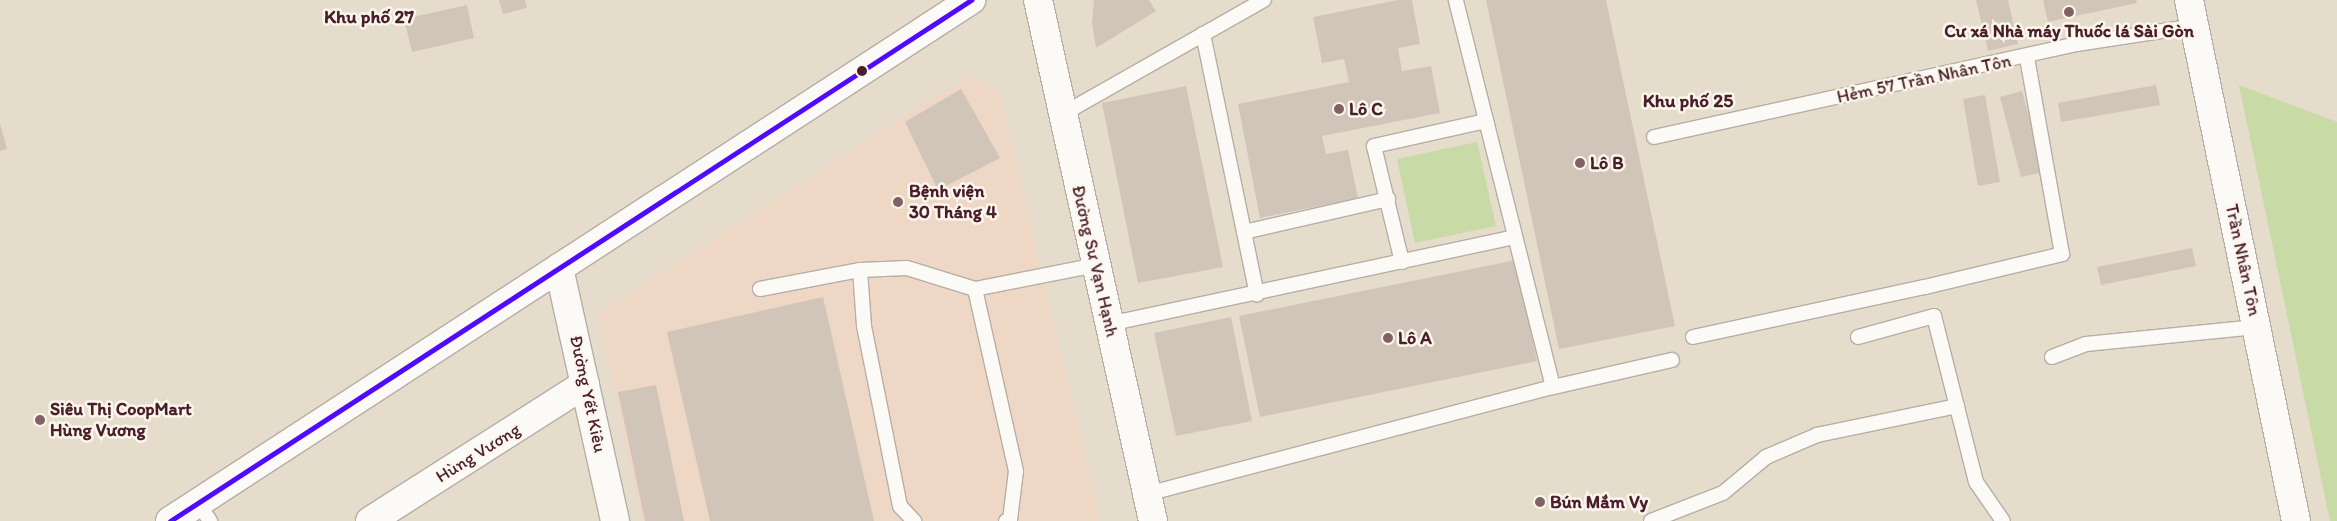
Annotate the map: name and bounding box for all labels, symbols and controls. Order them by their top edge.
district label: Khu phố 27 [324,6,414,28]
marker: Cư xá Nhà máy Thuốc lá Sài Gòn [2063,6,2075,18]
place label: Cư xá Nhà máy Thuốc lá Sài Gòn [1944,20,2194,42]
street label: Hẻm 57 Trần Nhân Tôn [1836,50,2012,108]
unlabelled marker [857,66,867,76]
district label: Khu phố 25 [1643,90,1733,112]
place label: Lô C [1349,98,1383,120]
marker: Lô C [1333,103,1345,115]
place label: Lô B [1590,152,1624,174]
marker: Lô B [1574,157,1586,169]
place label: Bệnh viện 30 Tháng 4 [909,181,997,223]
street label: Đường Sư Vạn Hạnh [1067,183,1123,339]
marker: Bệnh viện 30 Tháng 4 [891,195,905,209]
street label: Trần Nhân Tôn [2221,203,2265,317]
place label: Lô A [1398,327,1432,349]
marker: Lô A [1382,332,1394,344]
street label: Đường Yết Kiêu [565,333,611,455]
place label: Siêu Thị CoopMart Hùng Vương [50,399,193,442]
marker: Siêu Thị CoopMart Hùng Vương [34,414,46,426]
street label: Hùng Vương [432,419,524,487]
place label: Bún Mắm Vy [1550,491,1647,513]
marker: Bún Mắm Vy [1534,496,1546,508]

